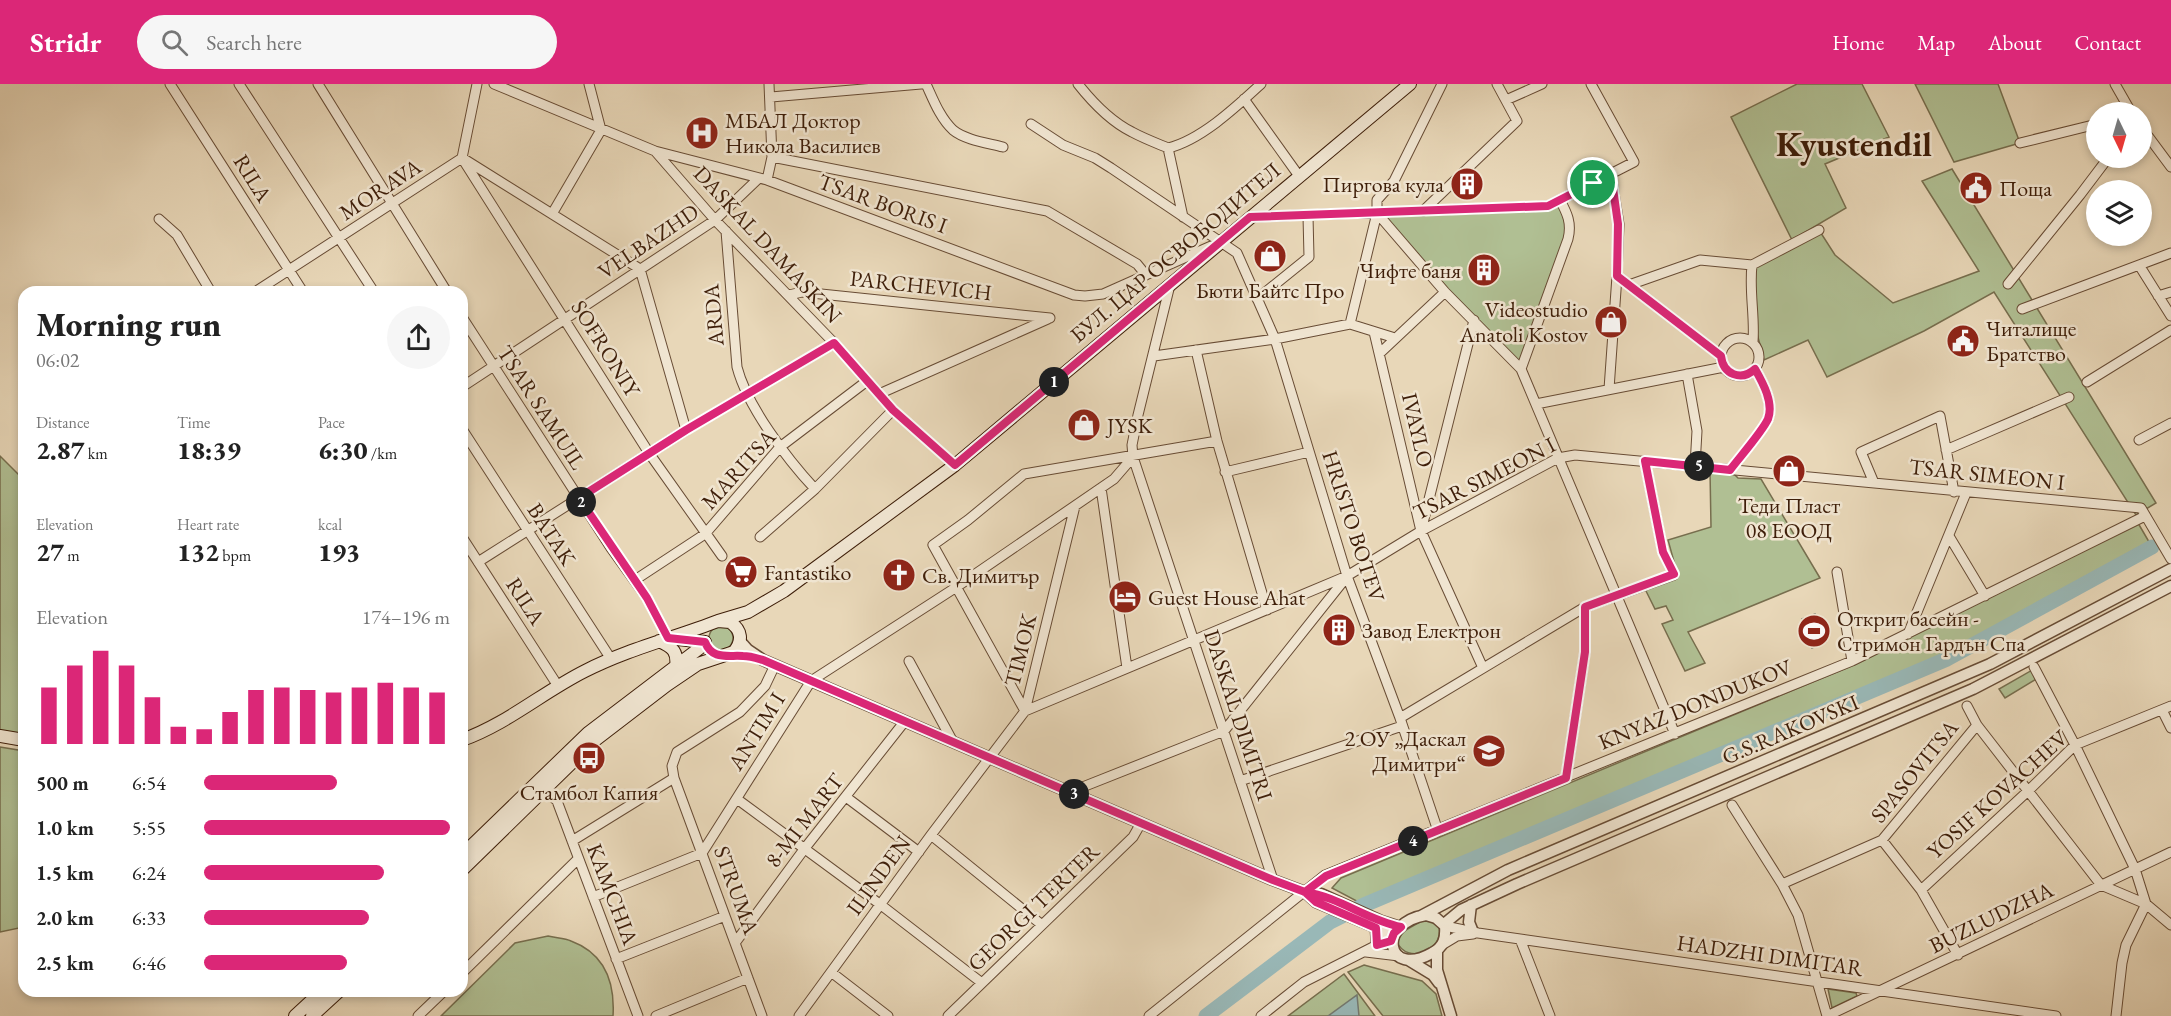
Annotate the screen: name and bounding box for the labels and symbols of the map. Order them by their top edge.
north arrow [2086,102,2152,168]
place label: МБАЛ Доктор Никола Василиев [725,106,881,160]
hospital icon: МБАЛ Доктор Никола Василиев [684,115,720,151]
district label: Kyustendil [1776,122,1932,166]
street label: RILA [227,149,279,208]
street label: MORAVA [334,152,428,227]
street label: БУЛ. ЦАР ОСВОБОДИТЕЛ [1064,156,1287,349]
pin [1567,157,1618,208]
street label: DASKAL DAMASKIN [687,159,849,330]
building icon: Пиргова кула [1449,166,1485,202]
street label: TSAR BORIS I [814,167,952,240]
place label: Пиргова кула [1323,170,1444,199]
public building icon: Поща [1958,170,1994,206]
place label: Поща [1999,174,2052,203]
street label: VELBAZHD [592,197,704,286]
shop icon: Бюти Байтс Про [1252,238,1288,274]
building icon: Чифте баня [1466,252,1502,288]
place label: Чифте баня [1360,256,1461,285]
street label: PARCHEVICH [849,264,993,307]
place label: Бюти Байтс Про [1196,276,1344,305]
street label: ARDA [696,282,731,348]
street label: SOFRONIY [565,295,647,403]
place label: Videostudio Anatoli Kostov [1459,295,1588,349]
shop icon: Videostudio Anatoli Kostov [1593,304,1629,340]
place label: Читалище Братство [1986,314,2077,368]
public building icon: Читалище Братство [1945,323,1981,359]
street label: TSAR SAMUIL [491,340,593,475]
pin: 1 [1039,367,1069,397]
street label: IVAYLO [1395,390,1440,470]
shop icon: JYSK [1066,407,1102,443]
place label: JYSK [1105,411,1153,440]
street label: MARITSA [695,422,783,516]
street label: TSAR SIMEON I [1408,430,1561,527]
street label: HRISTO BOTEV [1315,447,1392,606]
pin: 5 [1684,451,1714,481]
street label: TSAR SIMEON I [1908,452,2067,497]
shop icon: Теди Пласт 08 ЕООД [1771,453,1807,489]
pin: 2 [566,487,596,517]
place label: Теди Пласт 08 ЕООД [1738,491,1840,545]
street label: BATAK [521,497,583,572]
supermarket icon: Fantastiko [723,554,759,590]
church icon: Св. Димитър [881,557,917,593]
place label: Fantastiko [764,558,851,587]
place label: Св. Димитър [922,561,1040,590]
street label: RILA [499,572,552,631]
hotel icon: Guest House Ahat [1107,579,1143,615]
place label: Guest House Ahat [1148,583,1305,612]
place label: Открит басейн - Стримон Гардън Спа [1837,604,2025,658]
street label: TIMOK [997,610,1044,689]
building icon: Завод Електрон [1321,612,1357,648]
sports icon: Открит басейн - Стримон Гардън Спа [1796,613,1832,649]
place label: Завод Електрон [1362,616,1501,645]
street label: DASKAL DIMITRI [1197,626,1280,805]
street label: KNYAZ DONDUKOV [1594,652,1796,757]
street label: ANTIM I [721,686,792,777]
street label: G.S.RAKOVSKI [1717,687,1864,771]
street label: SPASOVITSA [1864,713,1965,829]
street label: YOSIF KOVACHEV [1921,723,2074,866]
place label: 2 ОУ „Даскал Димитри“ [1345,724,1466,778]
school or university icon: 2 ОУ „Даскал Димитри“ [1471,733,1507,769]
bus stop icon: Стамбол Капия [571,740,607,776]
street label: 8-MI MART [759,767,850,873]
place label: Стамбол Капия [520,778,659,807]
pin: 3 [1059,779,1089,809]
pin: 4 [1398,826,1428,856]
street label: ILINDEN [840,829,917,921]
street label: GEORGI TERTER [961,837,1106,978]
street label: KAMCHIA [580,839,645,950]
street label: STRUMA [707,842,766,939]
street label: BUZLUDZHA [1924,875,2059,960]
street label: HADZHI DIMITAR [1675,928,1865,983]

